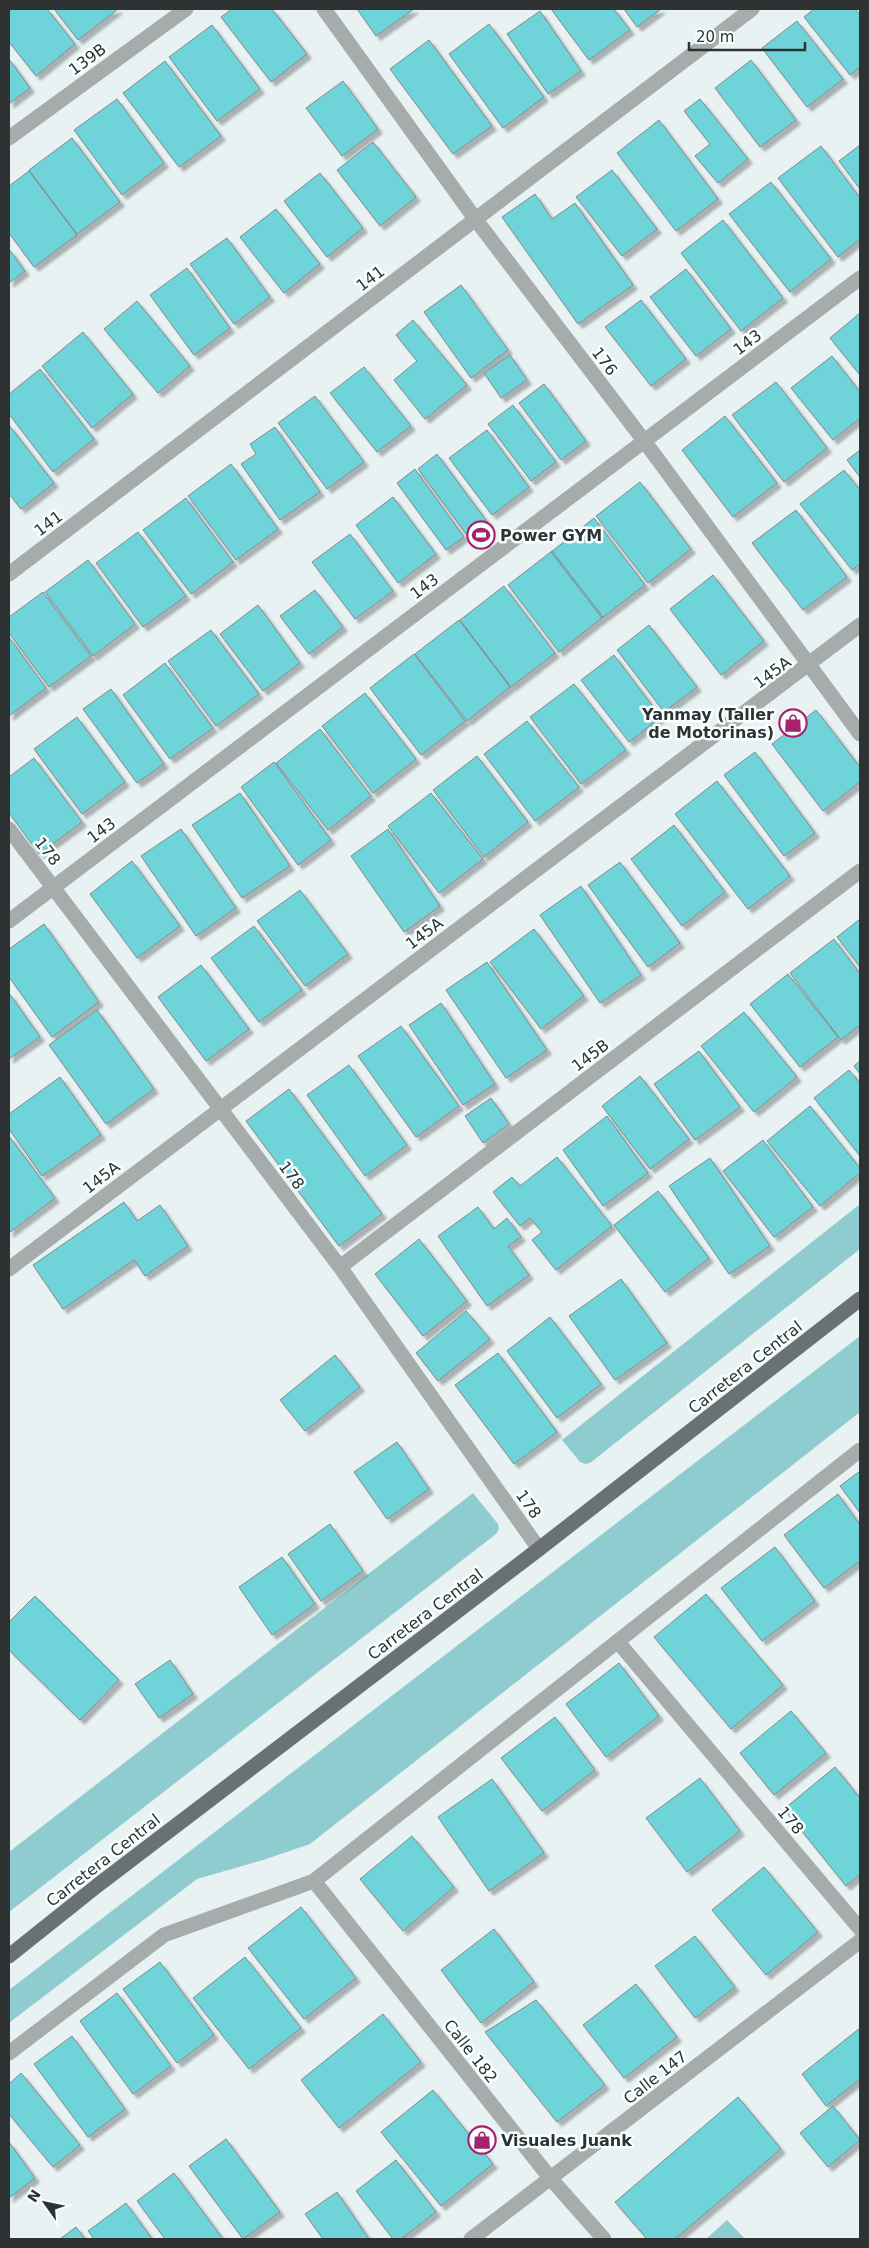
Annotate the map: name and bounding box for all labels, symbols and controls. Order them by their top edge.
scale bar [689,20,805,52]
text: 20 m [696,28,734,46]
street label: 139B [65,40,110,79]
street label: 141 [352,262,388,295]
street label: 143 [729,326,765,359]
street label: 176 [588,343,621,379]
street label: 141 [30,507,66,540]
sports icon: Power GYM [466,520,496,550]
place label: Power GYM [500,526,602,545]
street label: 143 [406,570,442,603]
street label: 145A [750,652,795,692]
place label: Yanmay (Taller de Motorinas) [641,705,774,742]
shop icon: Yanmay (Taller de Motorinas) [778,708,808,738]
street label: 143 [83,814,119,847]
street label: 178 [31,833,64,869]
street label: 145A [402,913,447,953]
street label: 145B [568,1035,613,1075]
street label: 145A [79,1157,124,1198]
street label: 178 [275,1157,308,1193]
street label: Carretera Central [685,1317,806,1418]
street label: 178 [512,1486,545,1522]
street label: Carretera Central [364,1565,487,1664]
street label: 178 [774,1803,808,1838]
street label: Carretera Central [43,1810,164,1911]
street label: Calle 182 [440,2016,501,2087]
street label: Calle 147 [620,2047,691,2108]
shop icon: Visuales Juank [467,2125,497,2155]
place label: Visuales Juank [501,2131,632,2150]
north arrow [20,2178,70,2228]
text: N [24,2187,44,2205]

